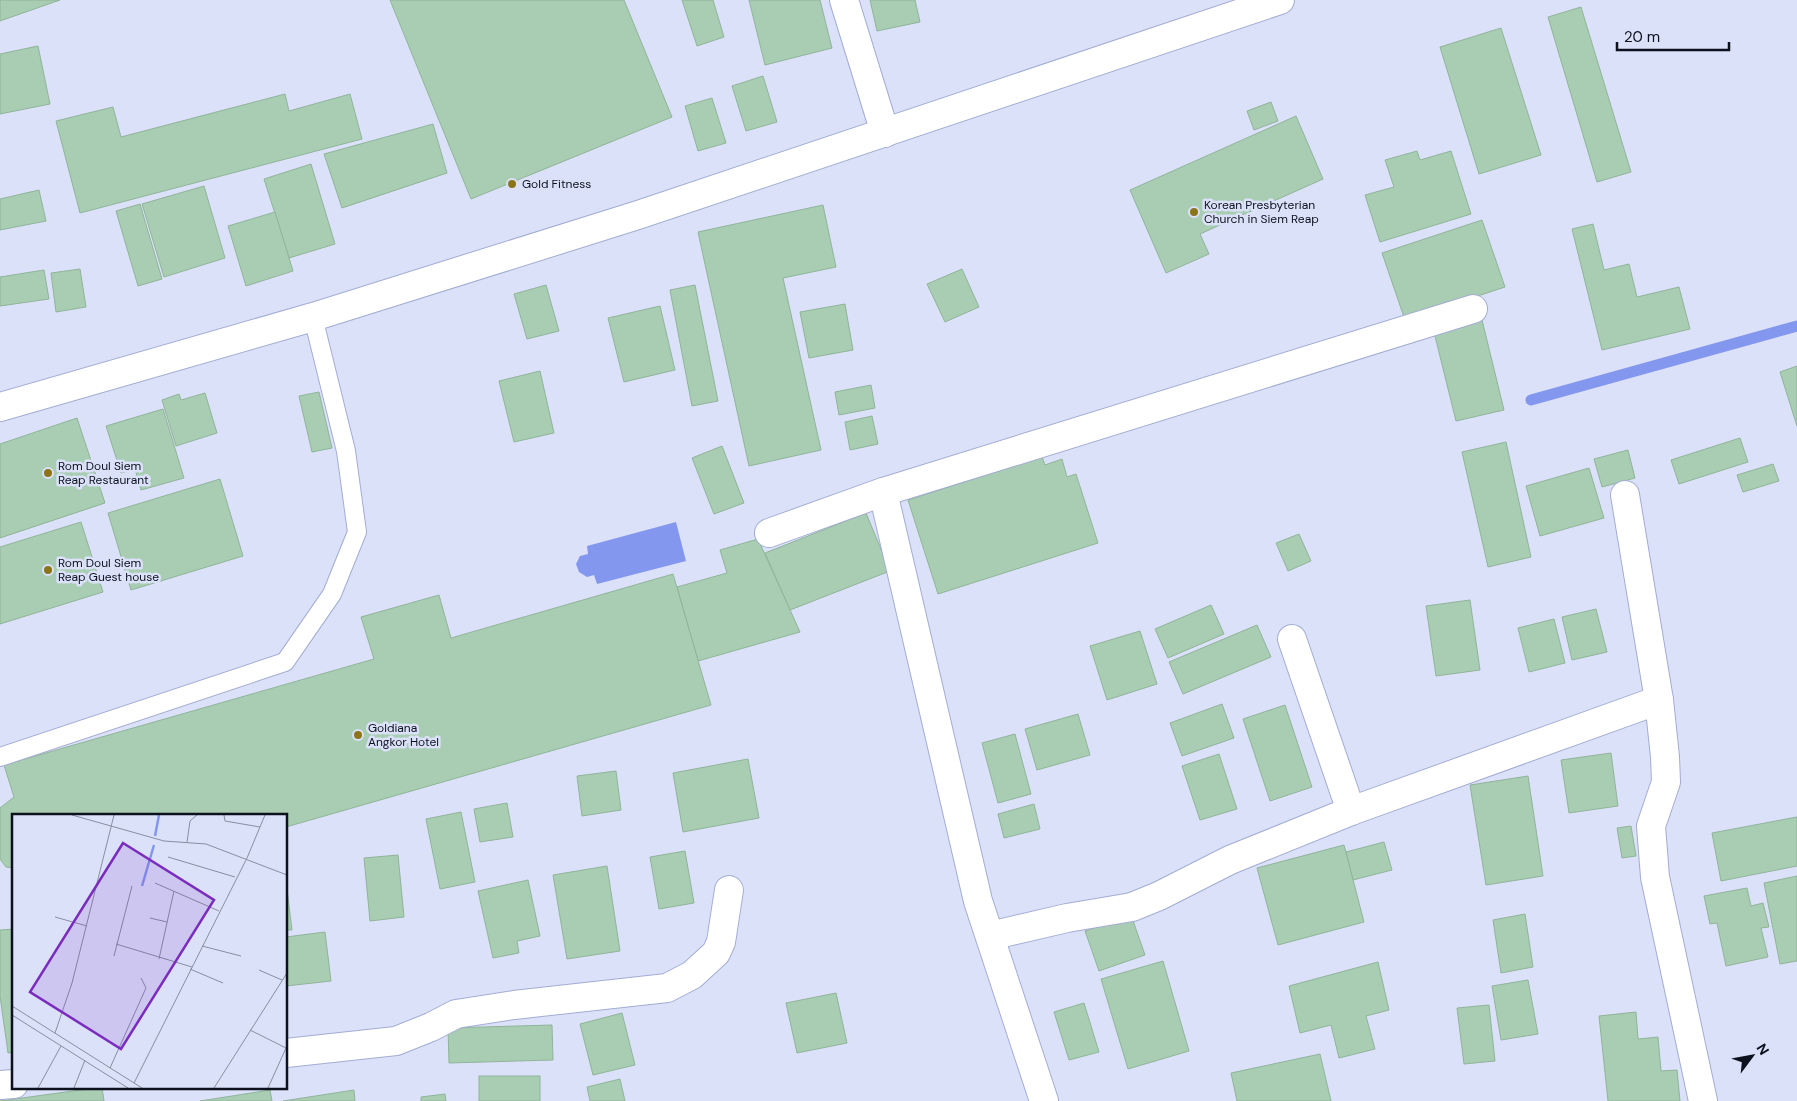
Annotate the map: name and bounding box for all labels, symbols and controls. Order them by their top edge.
scale bar [1617,20,1730,52]
text: 20 m [1624,27,1660,47]
place label: Gold Fitness [522,176,591,192]
marker: Gold Fitness [506,178,518,190]
place label: Korean Presbyterian Church in Siem Reap [1204,197,1319,227]
marker: Korean Presbyterian Church in Siem Reap [1188,206,1200,218]
place label: Rom Doul Siem Reap Restaurant [58,458,149,488]
marker: Rom Doul Siem Reap Restaurant [42,467,54,479]
place label: Rom Doul Siem Reap Guest house [58,555,159,585]
marker: Rom Doul Siem Reap Guest house [42,564,54,576]
place label: Goldiana Angkor Hotel [368,720,439,750]
marker: Goldiana Angkor Hotel [352,729,364,741]
inset map [12,814,288,1088]
north arrow [1727,1031,1777,1081]
text: N [1753,1040,1773,1058]

